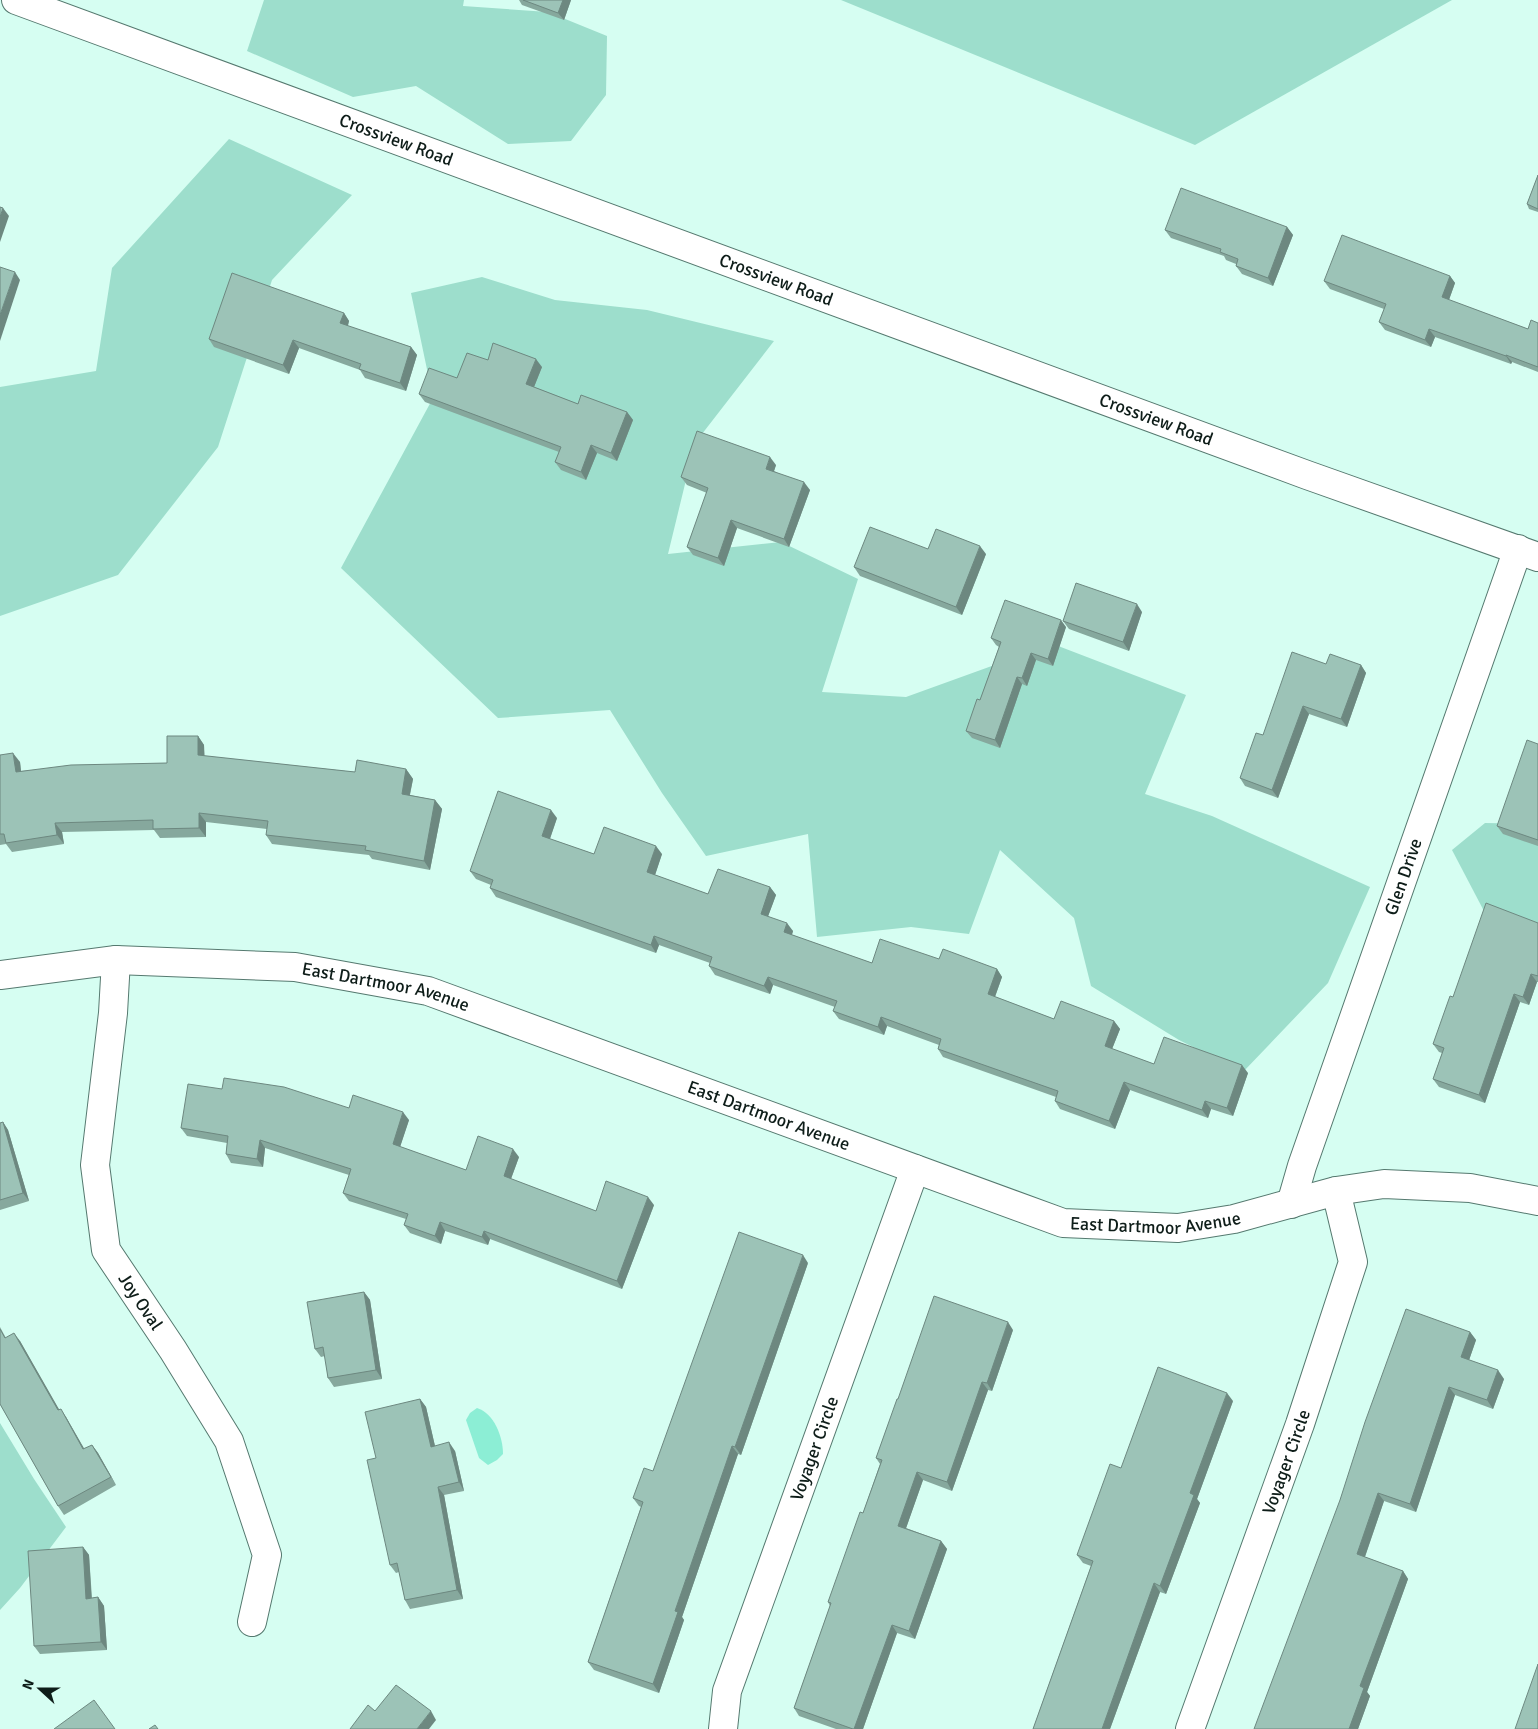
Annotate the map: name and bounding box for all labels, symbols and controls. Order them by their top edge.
street label: Crossview Road [336,109,456,171]
street label: Crossview Road [716,249,836,311]
street label: Crossview Road [1096,389,1216,451]
street label: Glen Drive [1380,835,1427,918]
street label: East Dartmoor Avenue [300,957,473,1016]
street label: East Dartmoor Avenue [684,1076,853,1155]
street label: East Dartmoor Avenue [1070,1207,1243,1239]
street label: Joy Oval [114,1269,168,1334]
street label: Voyager Circle [785,1393,843,1504]
street label: Voyager Circle [1257,1407,1315,1517]
north arrow [15,1664,65,1714]
text: N [19,1677,38,1692]

